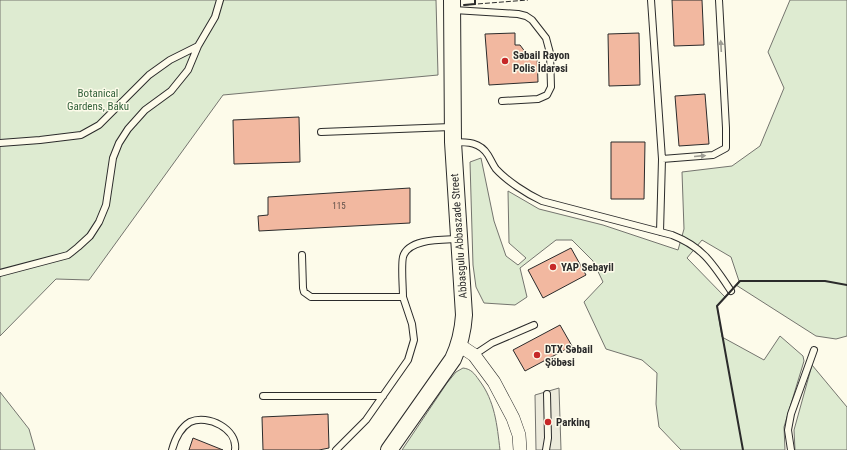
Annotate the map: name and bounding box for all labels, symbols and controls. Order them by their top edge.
one-way arrow [718,40,725,52]
place label: Səbail Rayon Polis İdarəsi [513,49,570,75]
marker: Səbail Rayon Polis İdarəsi [500,56,510,66]
park label: Botanical Gardens, Baku [67,87,129,113]
one-way arrow [694,152,707,159]
street label: Abbasgulu Abbaszade Street [448,173,470,299]
house number: 115 [332,201,346,211]
place label: YAP Sebayil [561,261,614,274]
marker: YAP Sebayil [548,262,558,272]
place label: DTX Səbail Şöbəsi [545,343,593,369]
marker: DTX Səbail Şöbəsi [532,350,542,360]
place label: Parkinq [556,416,590,429]
marker: Parkinq [543,417,553,427]

